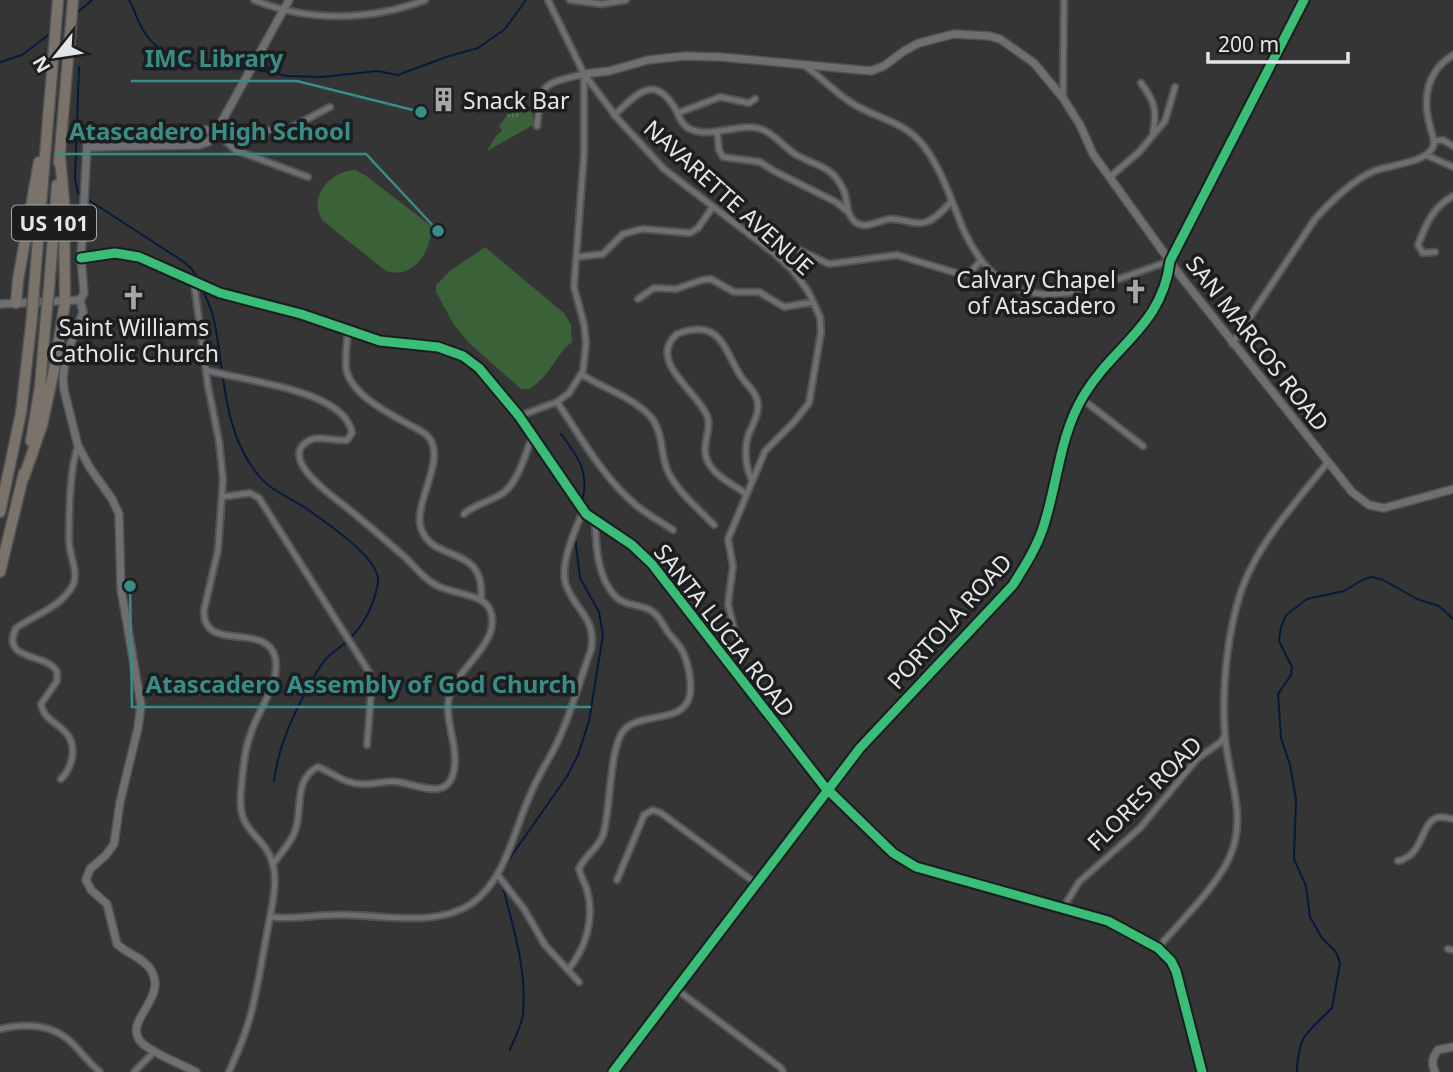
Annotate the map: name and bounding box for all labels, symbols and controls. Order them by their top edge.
north arrow [21,21,91,91]
scale bar [1208,21,1348,65]
text: 200 m [1218,30,1279,58]
callout: IMC Library [131,36,297,81]
text: IMC Library [145,41,284,74]
text: N [26,51,56,78]
place label: Snack Bar [463,84,570,116]
building icon: Snack Bar [429,86,457,114]
callout: Atascadero High School [55,109,366,154]
street label: NAVARETTE AVENUE [637,112,821,282]
text: Atascadero High School [69,114,351,147]
road number: US 101 [12,206,96,241]
street label: SAN MARCOS ROAD [1179,249,1337,437]
place label: Calvary Chapel of Atascadero [956,263,1116,321]
church icon: Calvary Chapel of Atascadero [1122,278,1150,306]
church icon: Saint Williams Catholic Church [120,283,148,311]
place label: Saint Williams Catholic Church [49,311,219,369]
street label: SANTA LUCIA ROAD [647,537,803,723]
street label: PORTOLA ROAD [879,546,1019,696]
callout: Atascadero Assembly of God Church [132,662,591,707]
text: Atascadero Assembly of God Church [145,667,577,700]
street label: FLORES ROAD [1079,728,1209,858]

